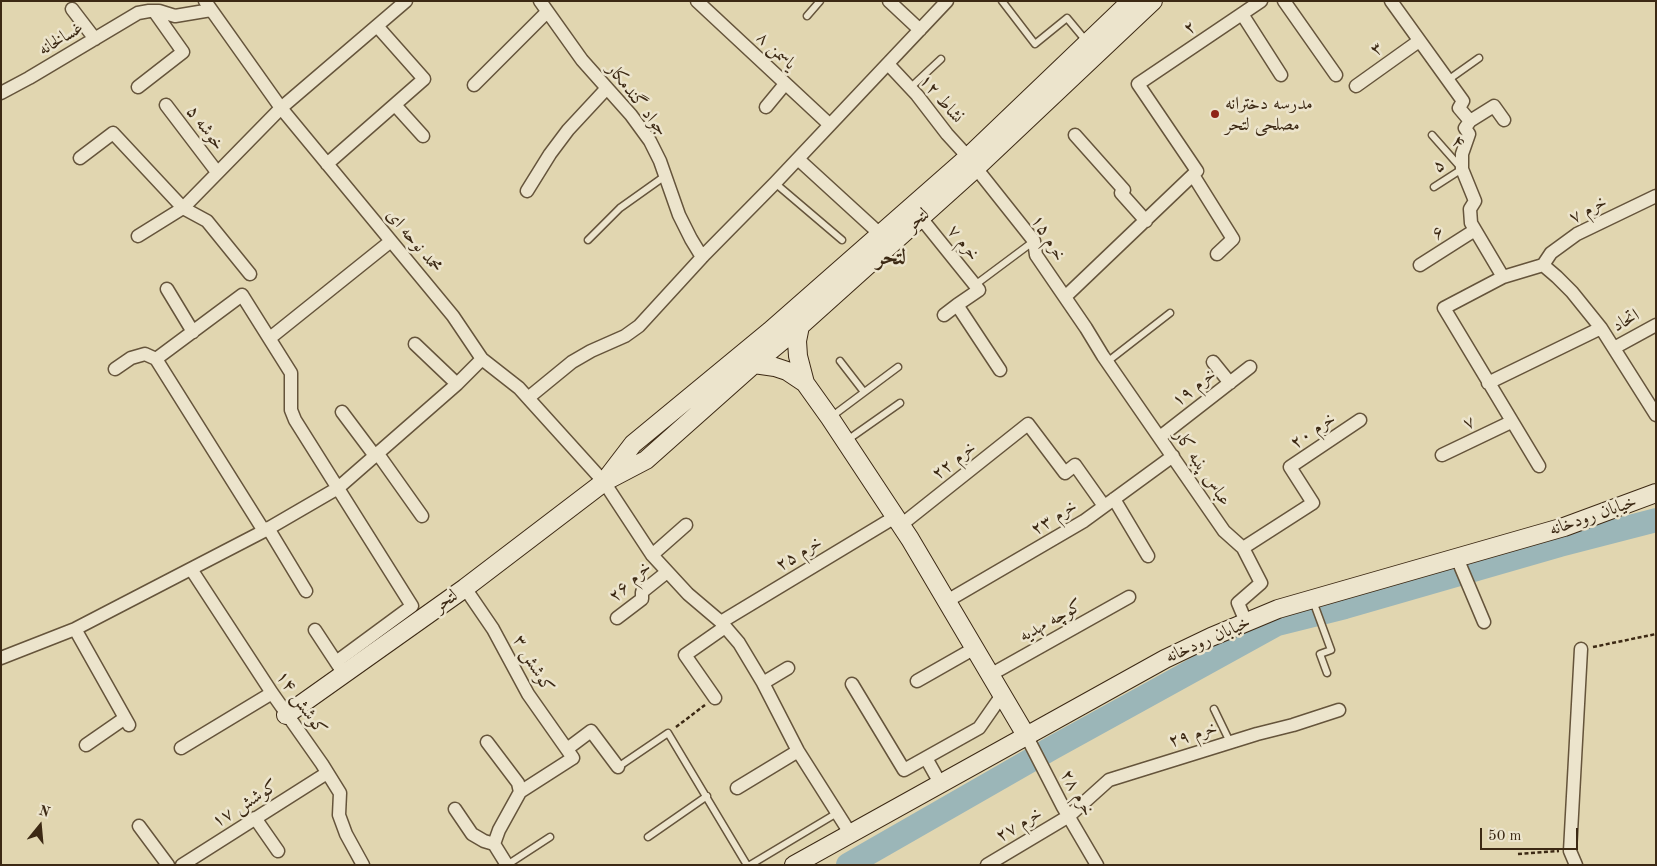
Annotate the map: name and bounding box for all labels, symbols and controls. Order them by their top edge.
street label: ۲ [1180,16,1200,40]
street label: غسالخانه [35,17,87,61]
street label: یاسمن ۸ [752,27,800,75]
street label: ۳ [1366,37,1388,61]
street label: جواد گندمکار [602,59,672,141]
street label: نشاط ۱۲ [914,70,968,128]
place label: مدرسه دخترانه مصلحی لتحر [1225,93,1313,136]
street label: خوشه ۵ [181,101,229,155]
marker: مدرسه دخترانه مصلحی لتحر [1209,108,1221,120]
street label: ۴ [1446,131,1470,153]
street label: ۵ [1429,154,1449,178]
street label: خرم ۷ [1565,191,1611,229]
street label: لتحر [902,204,934,236]
street label: محمد نوحه ای [381,205,447,277]
street label: خرم ۱۵ [1026,211,1070,265]
street label: خرم ۷ [942,221,984,265]
street label: ۶ [1428,221,1448,245]
district label: لتحر [876,245,906,271]
street label: اتحاد [1609,305,1643,337]
street label: خرم ۱۹ [1168,364,1220,412]
street label: خرم ۲۰ [1286,408,1340,454]
street label: ۷ [1460,411,1478,435]
street label: عباس پنبه کار [1169,426,1235,510]
street label: خرم ۲۲ [928,437,980,485]
street label: خیابان رودخانه [1546,491,1640,541]
street label: خرم ۲۳ [1027,496,1081,540]
street label: خرم ۲۵ [772,532,826,576]
street label: خرم ۲۶ [604,557,656,607]
street label: لتحر [430,585,462,617]
street label: کوچه مهدیه [1016,595,1086,647]
street label: خیابان رودخانه [1162,612,1254,668]
street label: کوشش ۳ [508,631,558,697]
street label: کوشش ۱۴ [271,667,331,739]
street label: خرم ۲۹ [1166,717,1220,753]
street label: خرم ۲۸ [1055,766,1099,820]
street label: کوشش ۱۷ [208,775,282,833]
north arrow [15,801,65,851]
text: N [37,803,52,820]
street label: خرم ۲۷ [992,803,1046,847]
scale bar [1482,818,1580,850]
text: 50 m [1488,829,1522,844]

